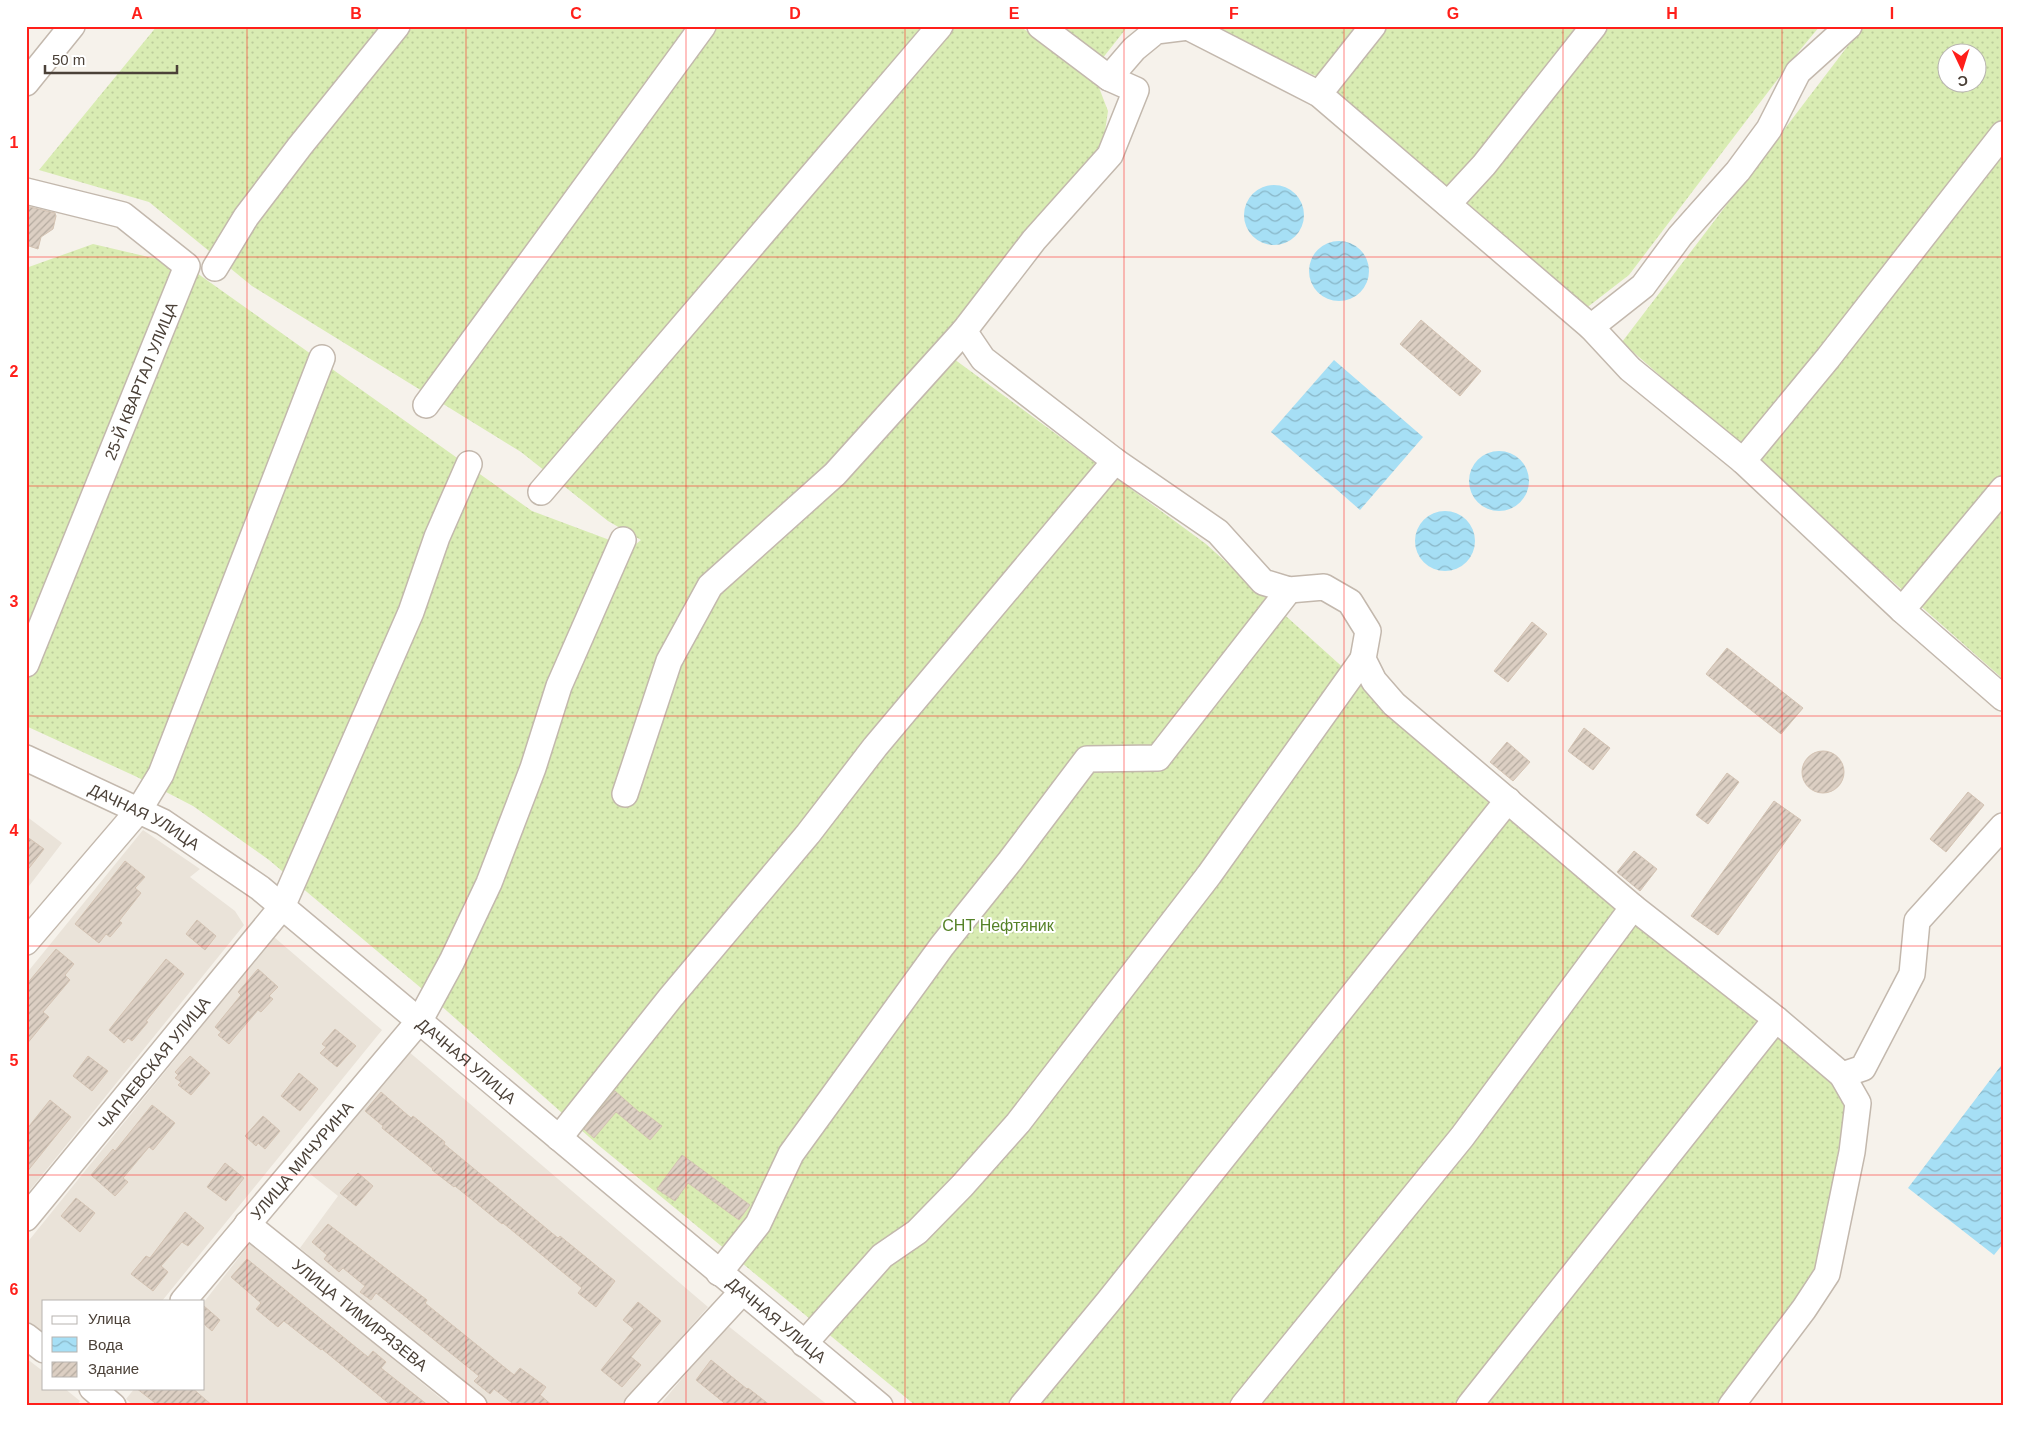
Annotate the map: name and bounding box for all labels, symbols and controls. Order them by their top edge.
text: A [131,5,143,22]
text: B [350,5,362,22]
text: C [570,5,582,22]
text: D [789,5,801,22]
text: E [1009,5,1020,22]
text: F [1229,5,1239,22]
text: G [1447,5,1459,22]
text: H [1666,5,1678,22]
text: I [1890,5,1894,22]
scale bar [45,42,178,74]
north arrow [1936,42,1986,92]
text: 50 m [52,51,85,68]
text: С [1957,73,1969,89]
text: 1 [10,134,19,151]
street label: 25-Й КВАРТАЛ УЛИЦА [101,299,181,462]
text: 2 [10,363,19,380]
text: 3 [10,593,19,610]
street label: ДАЧНАЯ УЛИЦА [86,780,203,853]
text: 4 [10,822,19,839]
park label: СНТ Нефтяник [942,917,1055,934]
street label: ЧАПАЕВСКАЯ УЛИЦА [94,993,213,1132]
street label: ДАЧНАЯ УЛИЦА [414,1015,520,1107]
text: 5 [10,1052,19,1069]
street label: УЛИЦА МИЧУРИНА [247,1098,356,1223]
street label: УЛИЦА ТИМИРЯЗЕВА [289,1256,431,1374]
street label: ДАЧНАЯ УЛИЦА [724,1274,830,1366]
text: 6 [10,1281,19,1298]
legend [42,1300,205,1390]
text: Улица [88,1310,131,1327]
text: Вода [88,1336,124,1353]
text: Здание [88,1360,139,1377]

